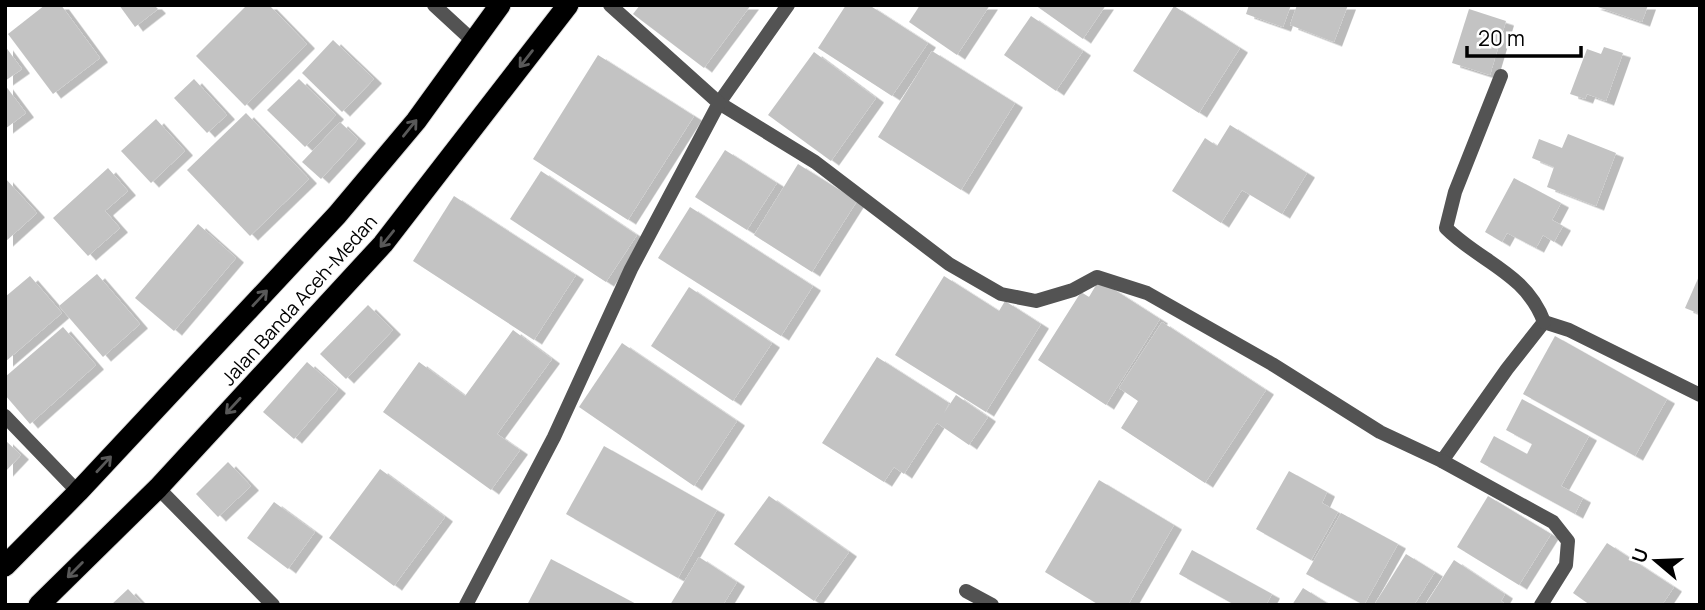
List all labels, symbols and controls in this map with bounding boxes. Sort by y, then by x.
scale bar [1467,14,1581,58]
text: 20 m [1478,24,1525,52]
one-way arrow [519,49,534,68]
one-way arrow [402,119,418,137]
street label: Jalan Banda Aceh-Medan [215,209,383,391]
one-way arrow [379,229,394,247]
one-way arrow [251,290,268,307]
one-way arrow [225,397,241,415]
one-way arrow [96,455,112,473]
north arrow [1621,526,1691,596]
text: U [1625,545,1654,566]
one-way arrow [66,561,83,578]

